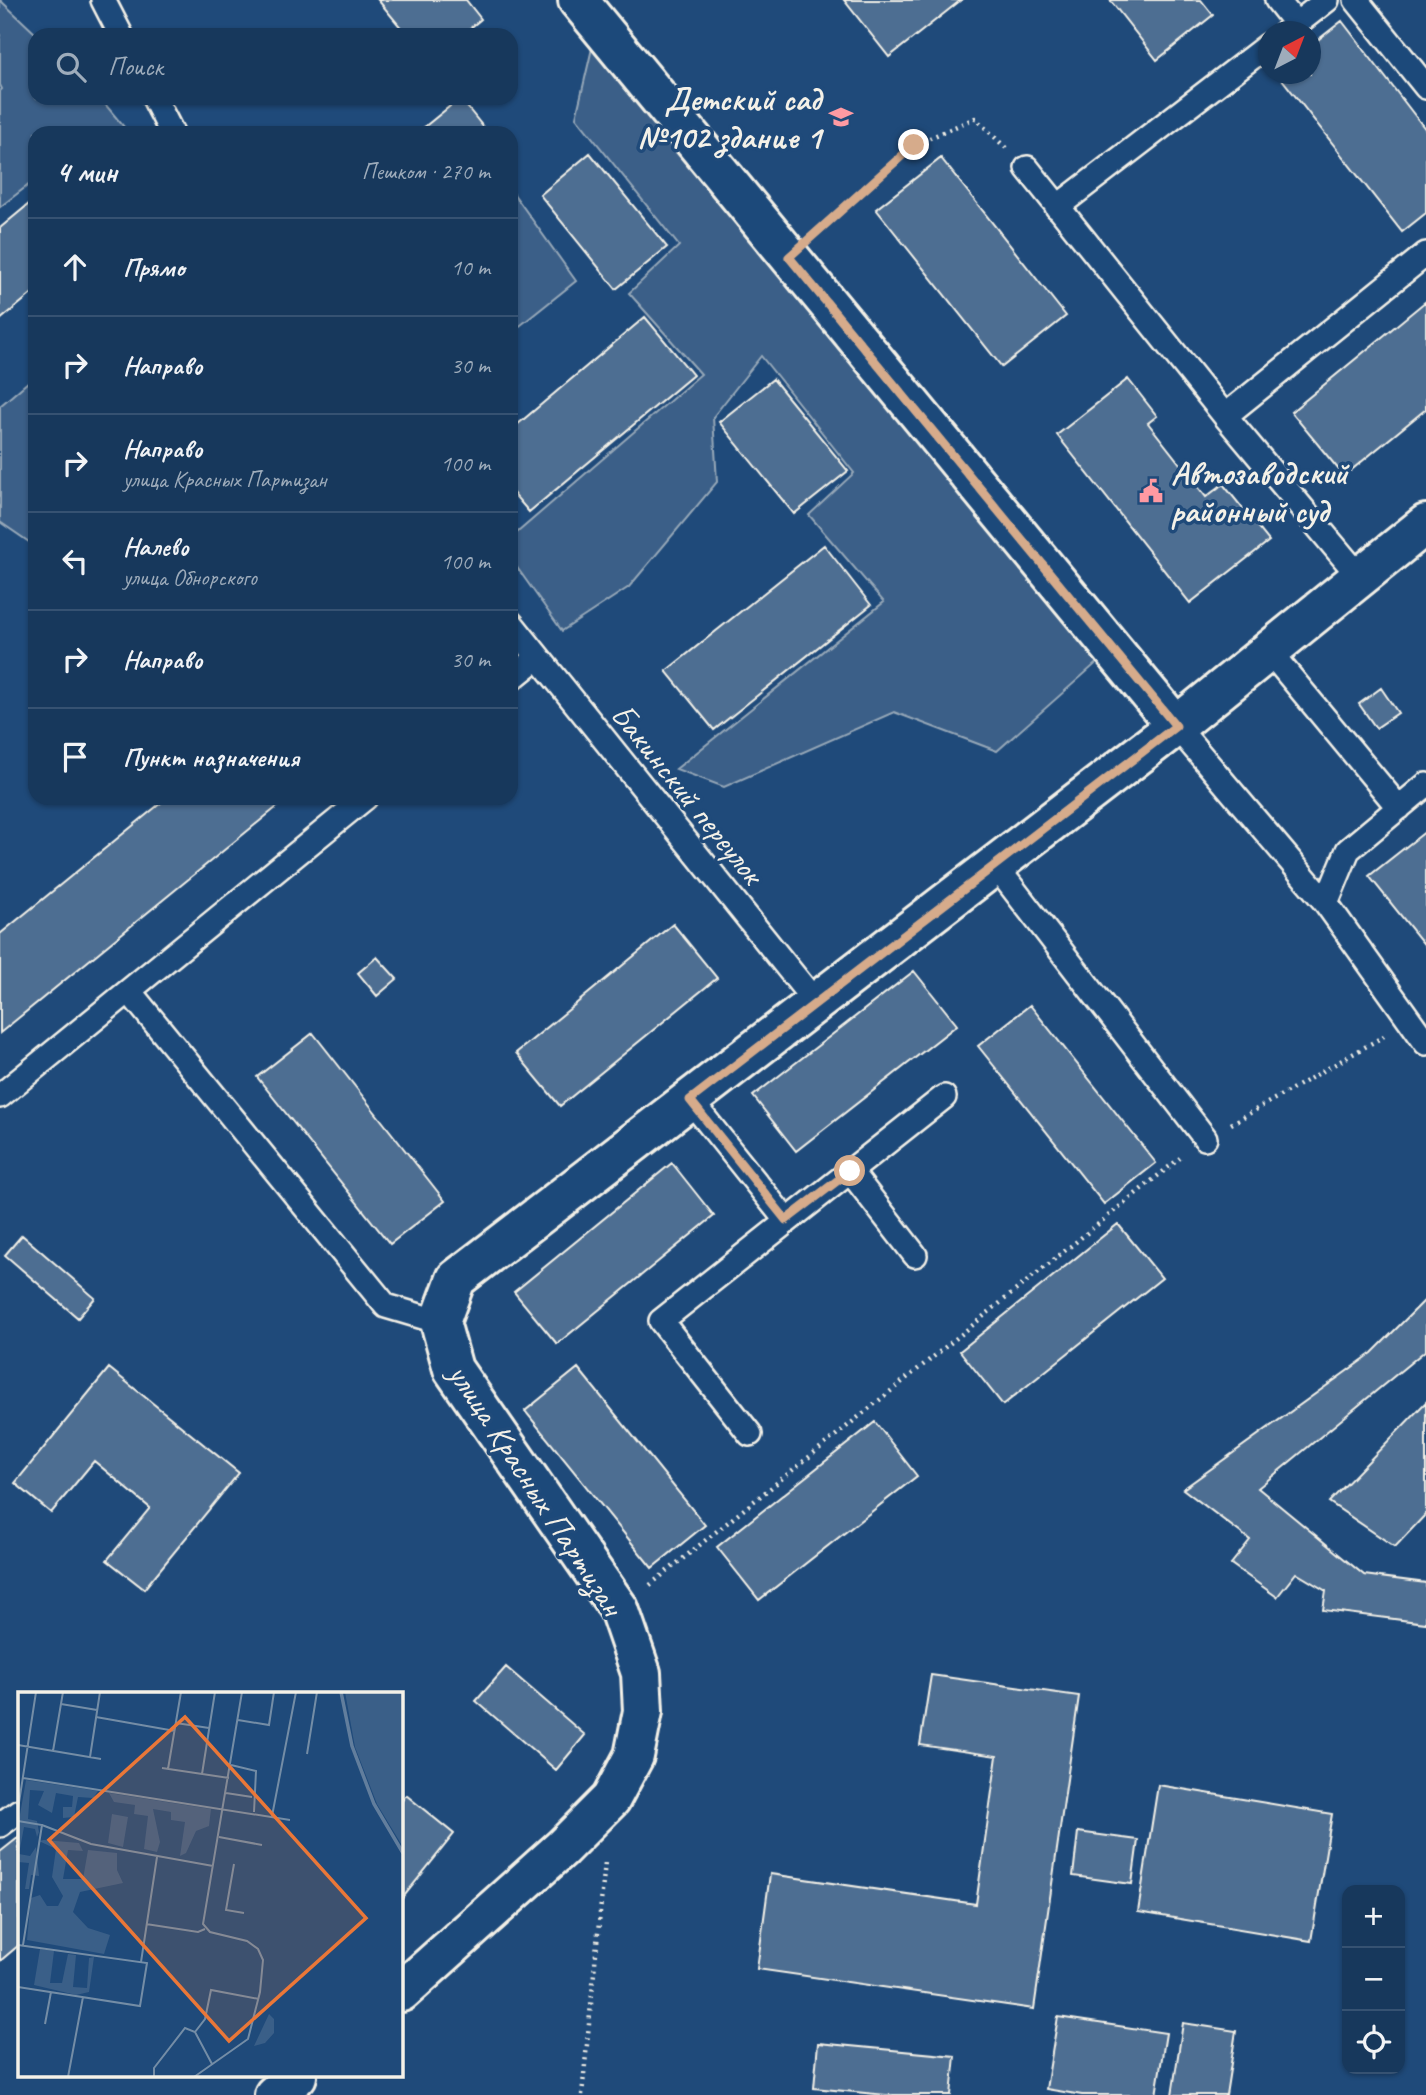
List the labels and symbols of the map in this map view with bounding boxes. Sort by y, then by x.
north arrow [1258,21,1321,84]
place label: Детский сад №102 здание 1 [637,78,824,159]
school or university icon: Детский сад №102 здание 1 [827,103,855,131]
route end [898,129,929,160]
place label: Автозаводский районный суд [1171,452,1350,532]
public building icon: Автозаводский районный суд [1137,477,1165,505]
street label: Бакинский переулок [601,695,775,895]
route start [834,1155,865,1186]
street label: улица Красных Партизан [438,1354,635,1626]
inset map [18,1692,402,2078]

